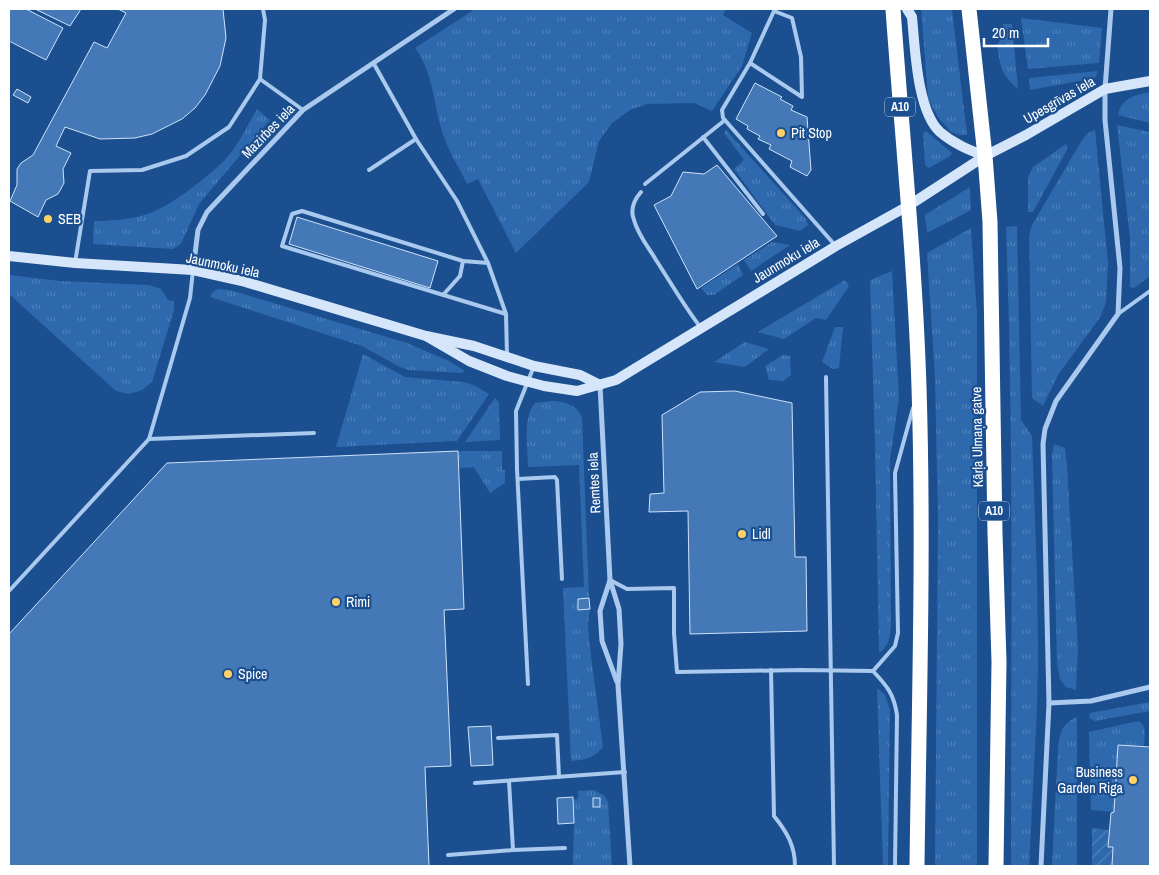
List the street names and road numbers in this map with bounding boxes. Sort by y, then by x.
street label: Upesgrīvas iela [1020,72,1099,128]
road number: A10 [885,98,915,116]
street label: Mazirbes iela [238,100,299,162]
street label: Jaunmoku iela [749,233,823,287]
street label: Jaunmoku iela [185,248,262,282]
street label: Kārļa Ulmaņa gatve [967,386,987,488]
street label: Remtes iela [583,451,605,514]
road number: A10 [979,502,1009,520]

